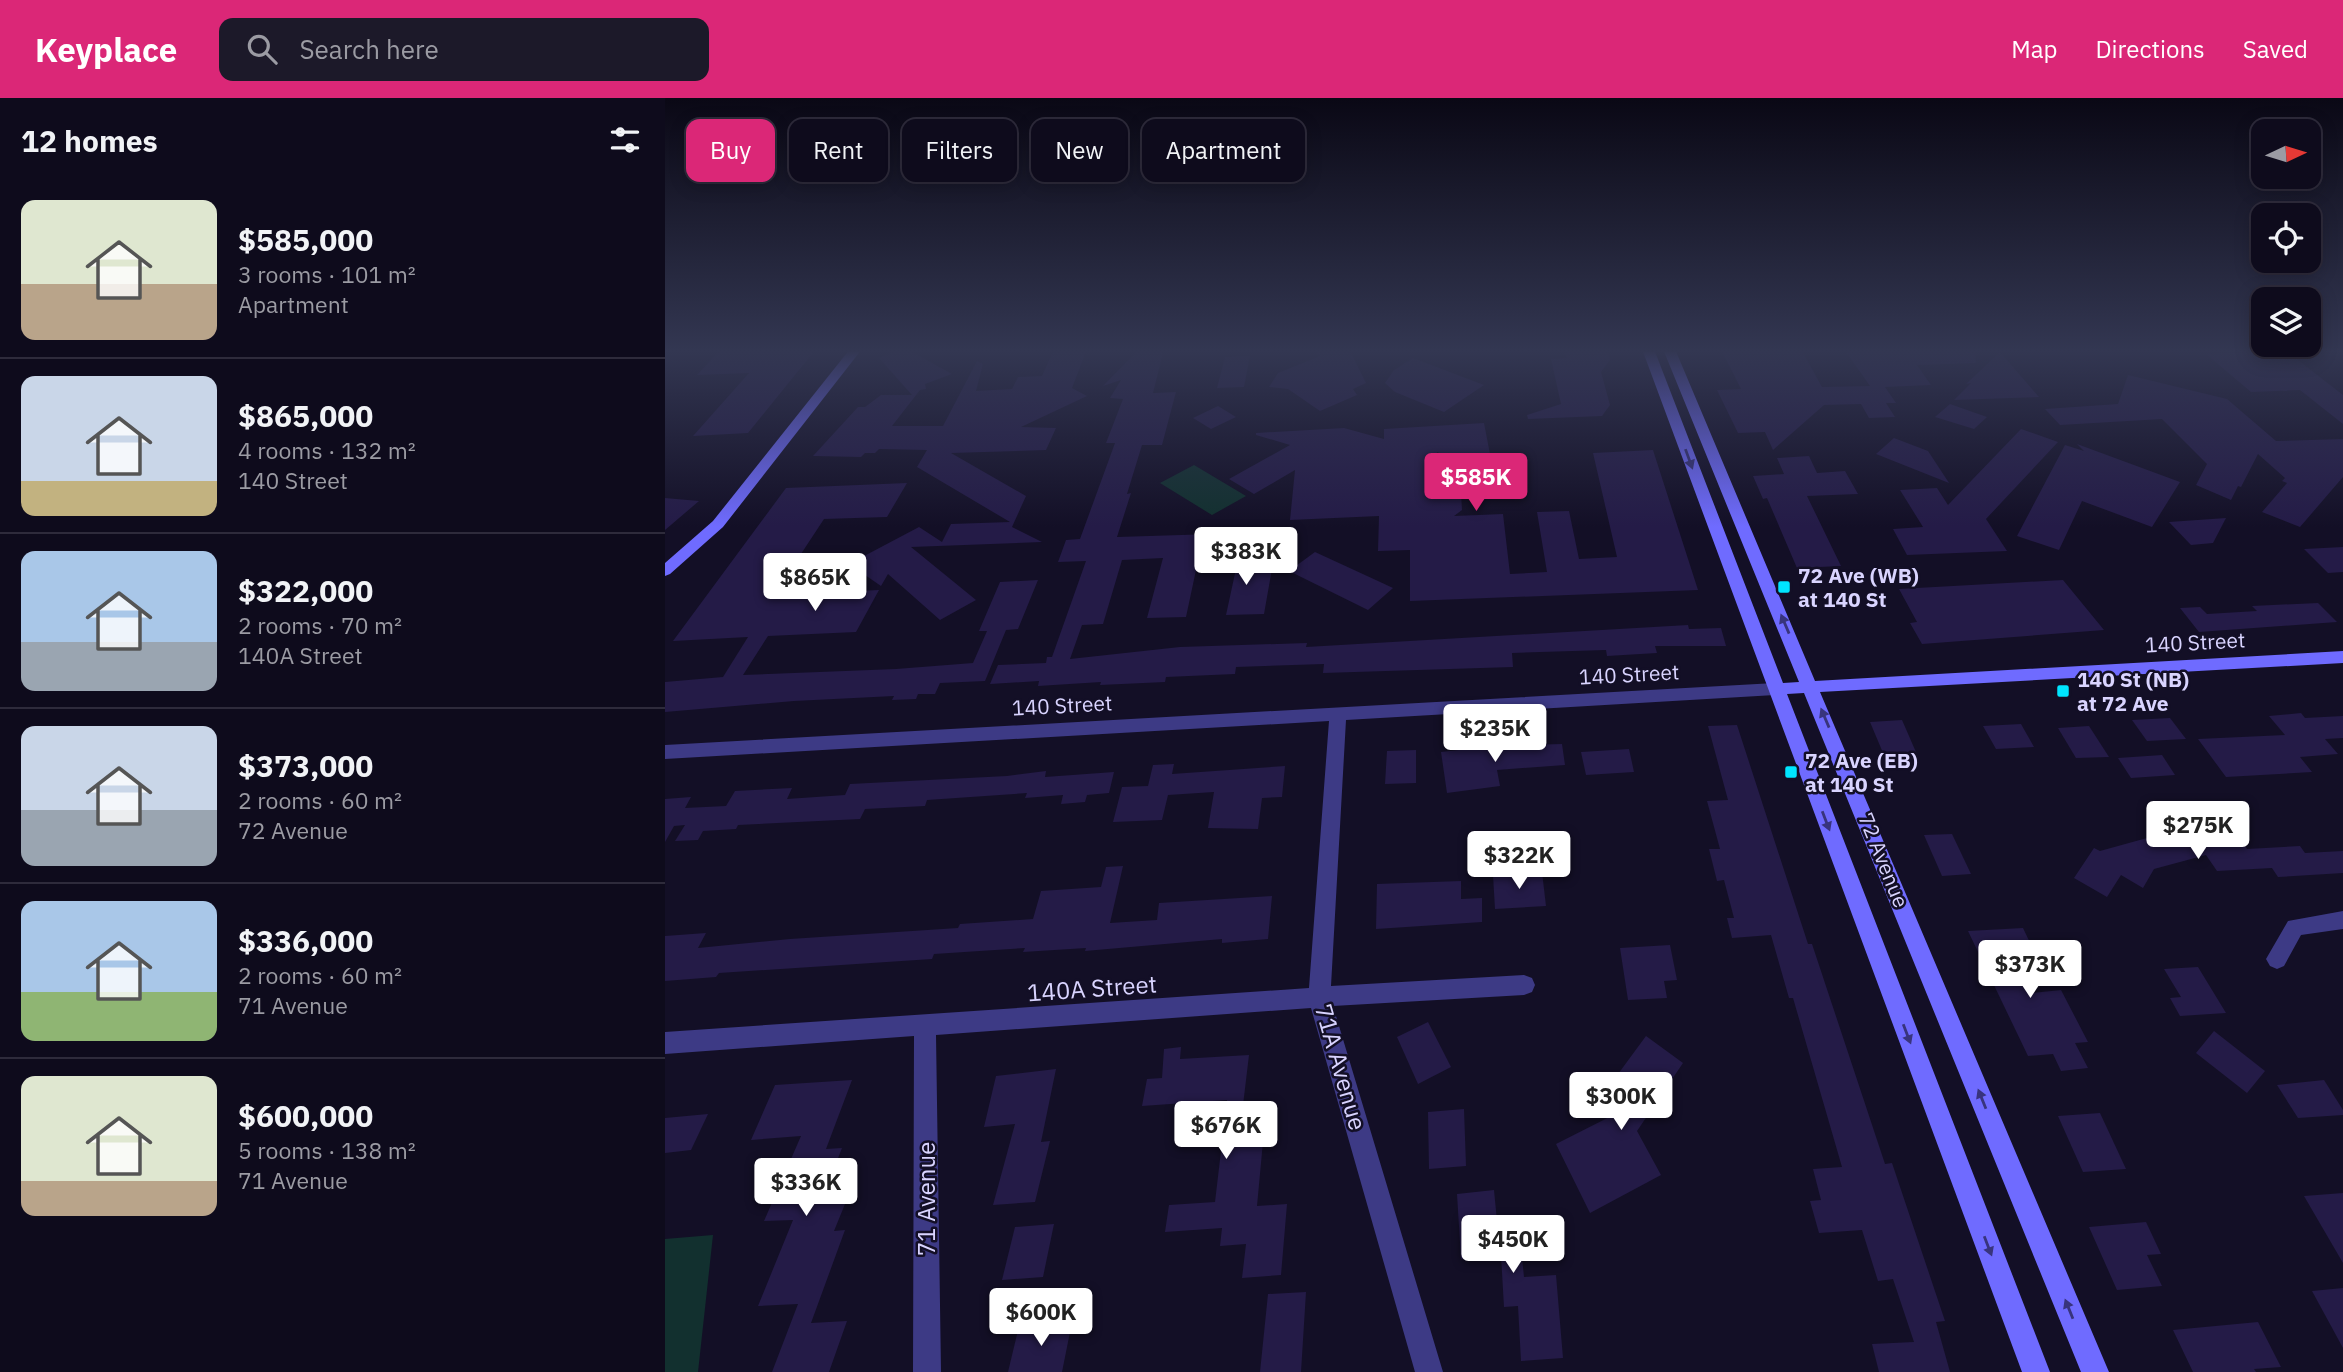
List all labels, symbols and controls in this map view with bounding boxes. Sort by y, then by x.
search box [219,18,709,81]
text: Keyplace [35,28,177,71]
icon: search [243,30,281,68]
text: Search here [299,32,439,66]
text: Map [2011,33,2057,65]
text: Directions [2095,33,2205,65]
text: Saved [2243,33,2308,65]
chip: Buy [686,119,775,182]
chip: Rent [789,119,888,182]
chip: Filters [902,119,1017,182]
chip: New [1031,119,1128,182]
chip: Apartment [1142,119,1305,182]
north arrow [2251,119,2321,189]
map controls [2251,119,2321,357]
text: 12 homes [21,121,158,160]
icon: filters [606,121,644,159]
button: locate [2251,203,2321,273]
text: $585,000 [238,220,373,259]
icon: home [77,228,161,312]
text: 3 rooms · 101 m² [238,259,416,289]
button: layers [2251,287,2321,357]
text: Apartment [238,289,349,319]
text: $865,000 [238,396,373,435]
icon: home [77,404,161,488]
text: 4 rooms · 132 m² [238,435,416,465]
one-way arrow [1684,448,1695,469]
pin: $585K [1427,454,1525,513]
text: $585K [1440,461,1512,491]
text: 140 Street [238,465,348,495]
pin: $383K [1197,528,1295,587]
text: $383K [1210,535,1282,565]
pin: $865K [766,554,864,613]
text: $865K [779,561,851,591]
place label: 72 Ave (WB) at 140 St [1798,561,1919,613]
text: $322,000 [238,571,373,610]
icon: home [77,579,161,663]
marker: 72 Ave (WB) at 140 St [1776,579,1792,595]
text: 2 rooms · 70 m² [238,610,402,640]
one-way arrow [1780,614,1791,635]
street label: 140 Street [2144,625,2246,659]
text: 140A Street [238,640,363,670]
street label: 140 Street [1578,657,1680,691]
place label: 140 St (NB) at 72 Ave [2077,665,2189,717]
marker: 140 St (NB) at 72 Ave [2055,683,2071,699]
street label: 140 Street [1011,688,1113,722]
pin: $235K [1446,704,1544,764]
one-way arrow [1819,708,1830,729]
text: $235K [1459,712,1531,742]
text: $373,000 [238,746,373,785]
place label: 72 Ave (EB) at 140 St [1805,746,1918,798]
icon: home [77,754,161,838]
marker: 72 Ave (EB) at 140 St [1783,764,1799,780]
text: 2 rooms · 60 m² [238,785,402,815]
pin: $275K [2149,802,2247,861]
street label: 72 Avenue [1852,808,1916,912]
text: $275K [2162,809,2234,839]
one-way arrow [1821,811,1832,832]
text: 72 Avenue [238,815,348,845]
pin: $322K [1470,832,1568,891]
text: $322K [1483,839,1555,869]
text: $336,000 [238,921,373,960]
icon: home [77,929,161,1013]
pin: $373K [1981,940,2079,1000]
text: $373K [1994,948,2066,978]
text: 2 rooms · 60 m² [238,960,402,990]
street label: 140A Street [1026,968,1158,1008]
text: 71 Avenue [238,990,348,1020]
street label: 71A Avenue [1308,1000,1374,1134]
one-way arrow [1902,1023,1913,1044]
pin: $300K [1572,1072,1670,1132]
text: $300K [1585,1080,1657,1110]
one-way arrow [1976,1088,1987,1109]
text: $600,000 [238,1096,373,1135]
pin: $676K [1177,1102,1275,1161]
icon: home [77,1104,161,1188]
text: $676K [1190,1109,1262,1139]
text: 5 rooms · 138 m² [238,1135,416,1165]
street label: 71 Avenue [910,1142,942,1256]
pin: $336K [757,1158,855,1218]
text: 71 Avenue [238,1165,348,1195]
text: $336K [770,1166,842,1196]
pin: $450K [1464,1216,1562,1275]
text: $450K [1477,1223,1549,1253]
one-way arrow [1983,1236,1994,1257]
pin: $600K [992,1288,1090,1348]
text: $600K [1005,1296,1077,1326]
one-way arrow [2063,1298,2074,1319]

